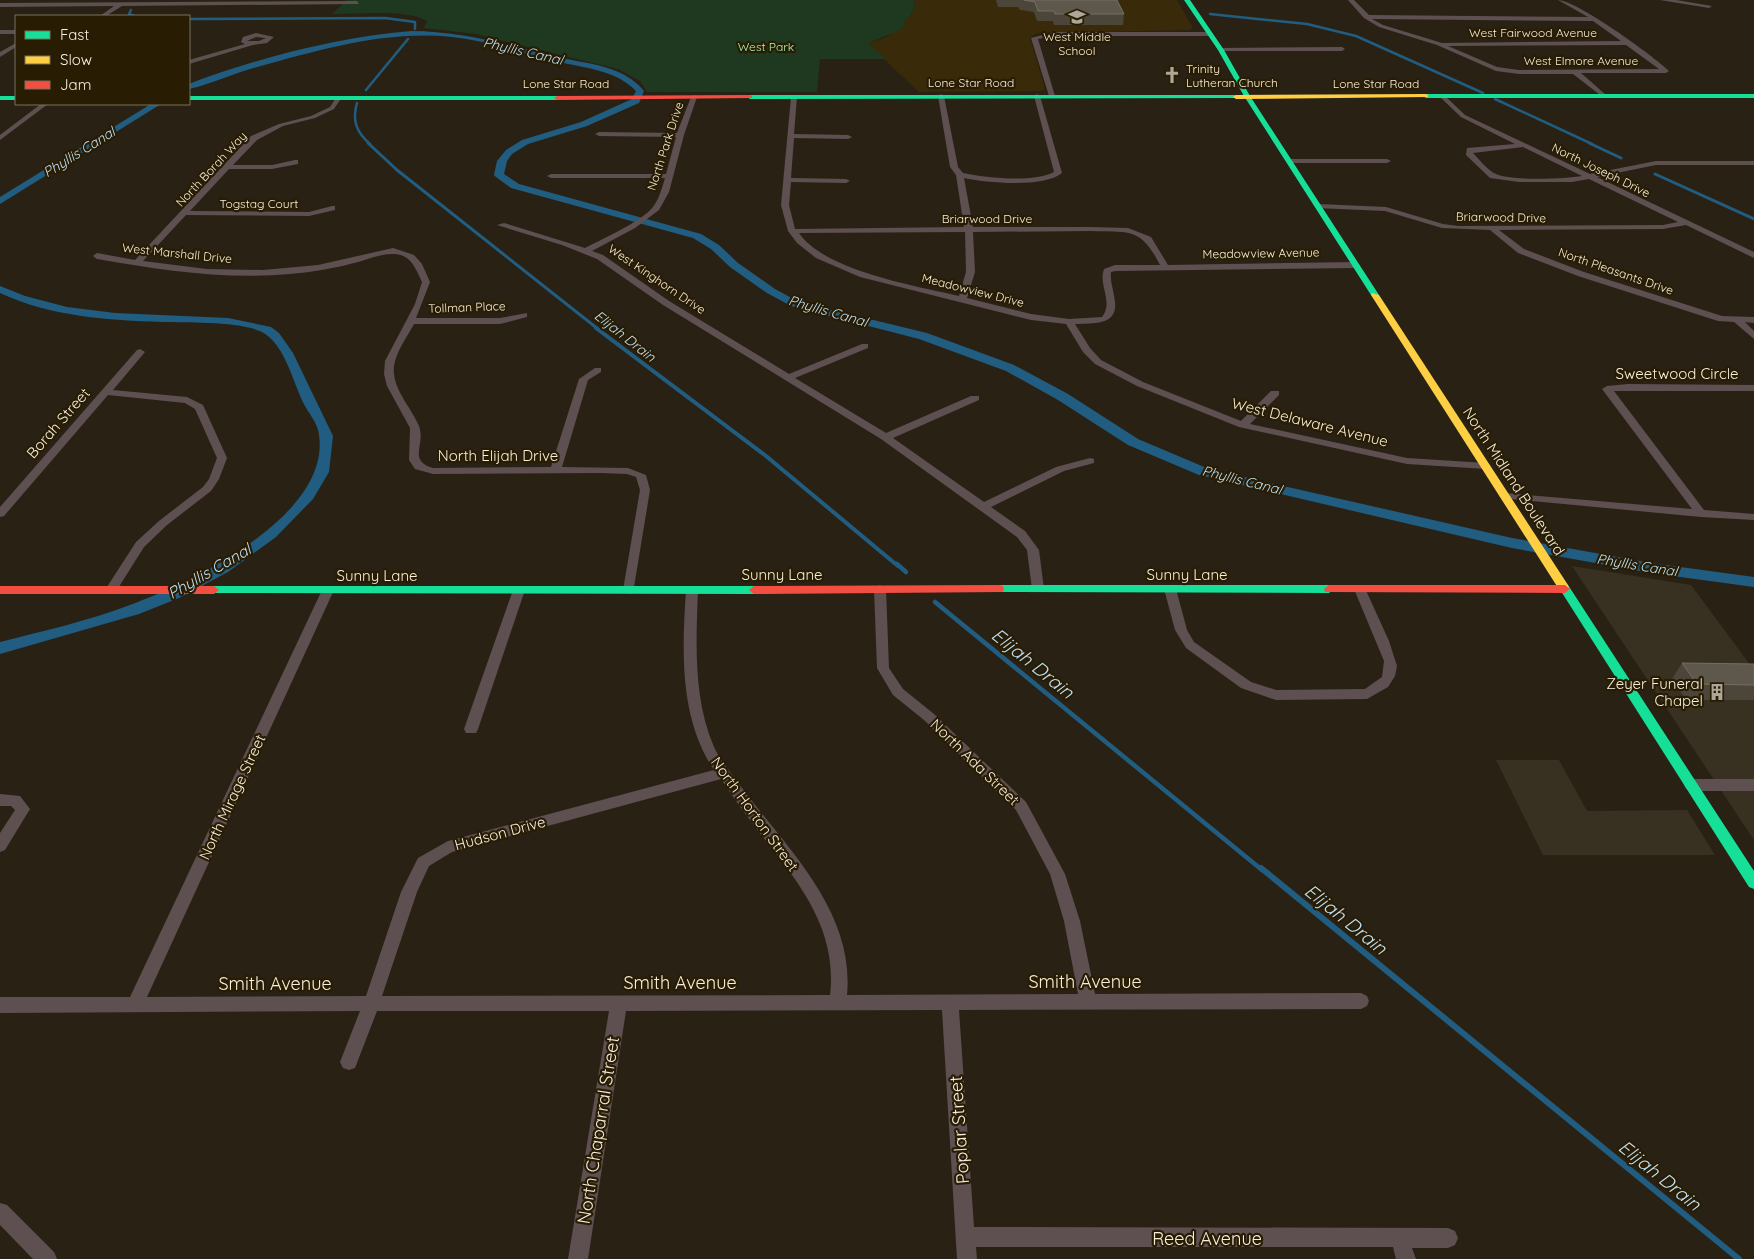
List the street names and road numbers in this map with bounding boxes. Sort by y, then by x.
street label: West Fairwood Avenue [1469,25,1597,40]
street label: West Elmore Avenue [1524,53,1638,68]
street label: Lone Star Road [928,75,1014,90]
street label: Lone Star Road [523,76,609,91]
street label: Lone Star Road [1333,76,1419,91]
street label: North Park Drive [644,100,686,192]
street label: North Borah Way [172,128,250,210]
street label: North Joseph Drive [1549,140,1653,200]
street label: Togstag Court [220,196,298,211]
street label: Briarwood Drive [1456,209,1547,225]
street label: Briarwood Drive [942,211,1032,226]
street label: West Marshall Drive [121,240,233,266]
street label: West Kinghorn Drive [606,241,709,317]
street label: Meadowview Avenue [1202,244,1320,262]
street label: North Pleasants Drive [1557,244,1676,298]
street label: Meadowview Drive [920,270,1026,310]
street label: Tollman Place [428,298,506,316]
street label: Sweetwood Circle [1616,364,1738,383]
street label: Borah Street [22,384,94,462]
street label: West Delaware Avenue [1230,393,1390,451]
street label: North Midland Boulevard [1459,403,1569,559]
street label: North Elijah Drive [438,446,558,465]
street label: Sunny Lane [741,565,823,584]
street label: Sunny Lane [1146,565,1228,584]
street label: Sunny Lane [336,566,418,585]
street label: North Ada Street [927,715,1023,809]
street label: North Mirage Street [195,731,269,863]
street label: North Horton Street [707,753,803,875]
street label: Hudson Drive [452,812,548,854]
street label: Smith Avenue [1028,970,1142,993]
street label: Smith Avenue [623,971,737,994]
street label: Smith Avenue [218,972,332,995]
street label: North Chaparral Street [572,1035,624,1225]
street label: Poplar Street [944,1075,974,1185]
street label: Reed Avenue [1152,1227,1262,1250]

